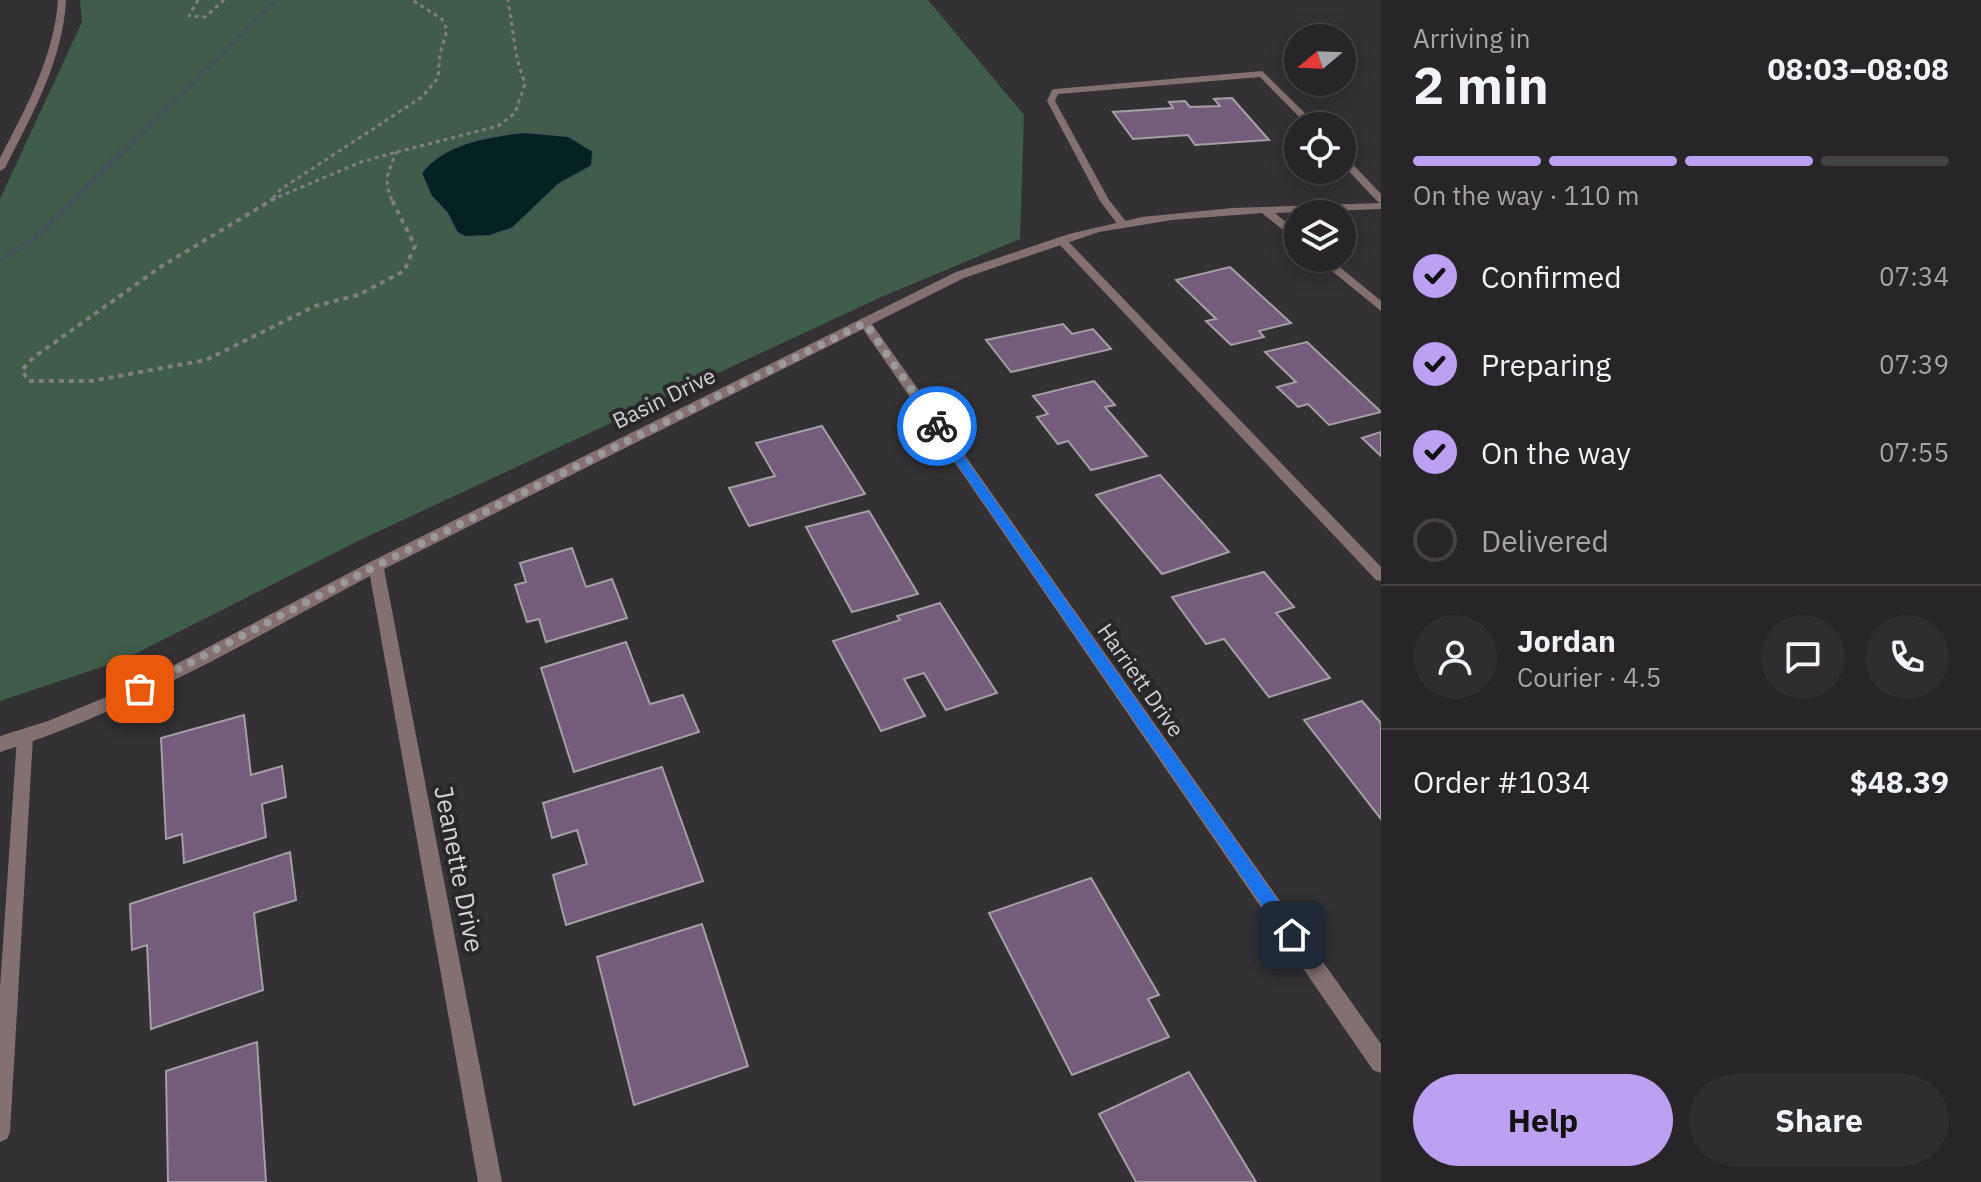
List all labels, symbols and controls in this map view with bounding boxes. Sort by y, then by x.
text: Arriving in [1413,21,1530,55]
north arrow [1284,24,1356,96]
map controls [1284,24,1356,272]
text: 08:03–08:08 [1768,49,1949,88]
text: 2 min [1413,51,1549,118]
button: locate [1284,112,1356,184]
text: On the way · 110 m [1413,178,1639,212]
button: layers [1284,200,1356,272]
icon: check [1413,254,1457,298]
text: Confirmed [1481,257,1622,296]
text: 07:34 [1879,259,1949,293]
icon: check [1413,342,1457,386]
text: Preparing [1481,345,1611,384]
text: 07:39 [1879,347,1949,381]
street label: Basin Drive [607,360,720,435]
courier [897,386,977,466]
icon: bike [915,404,959,448]
icon: check [1413,430,1457,474]
text: On the way [1481,433,1631,472]
text: 07:55 [1879,435,1949,469]
text: Delivered [1481,521,1609,560]
button: person [1413,615,1497,699]
button: chat [1761,615,1845,699]
button: phone [1865,615,1949,699]
street label: Harriett Drive [1092,617,1191,742]
text: Jordan [1517,621,1616,660]
pin [106,655,174,723]
text: Courier · 4.5 [1517,660,1661,694]
icon: bag [118,667,162,711]
text: Order #1034 [1413,762,1590,801]
text: $48.39 [1850,762,1949,801]
street label: Jeanette Drive [427,783,493,955]
pin [1258,901,1326,969]
icon: home [1270,913,1314,957]
button: Help [1413,1074,1673,1166]
button: Share [1689,1074,1949,1166]

